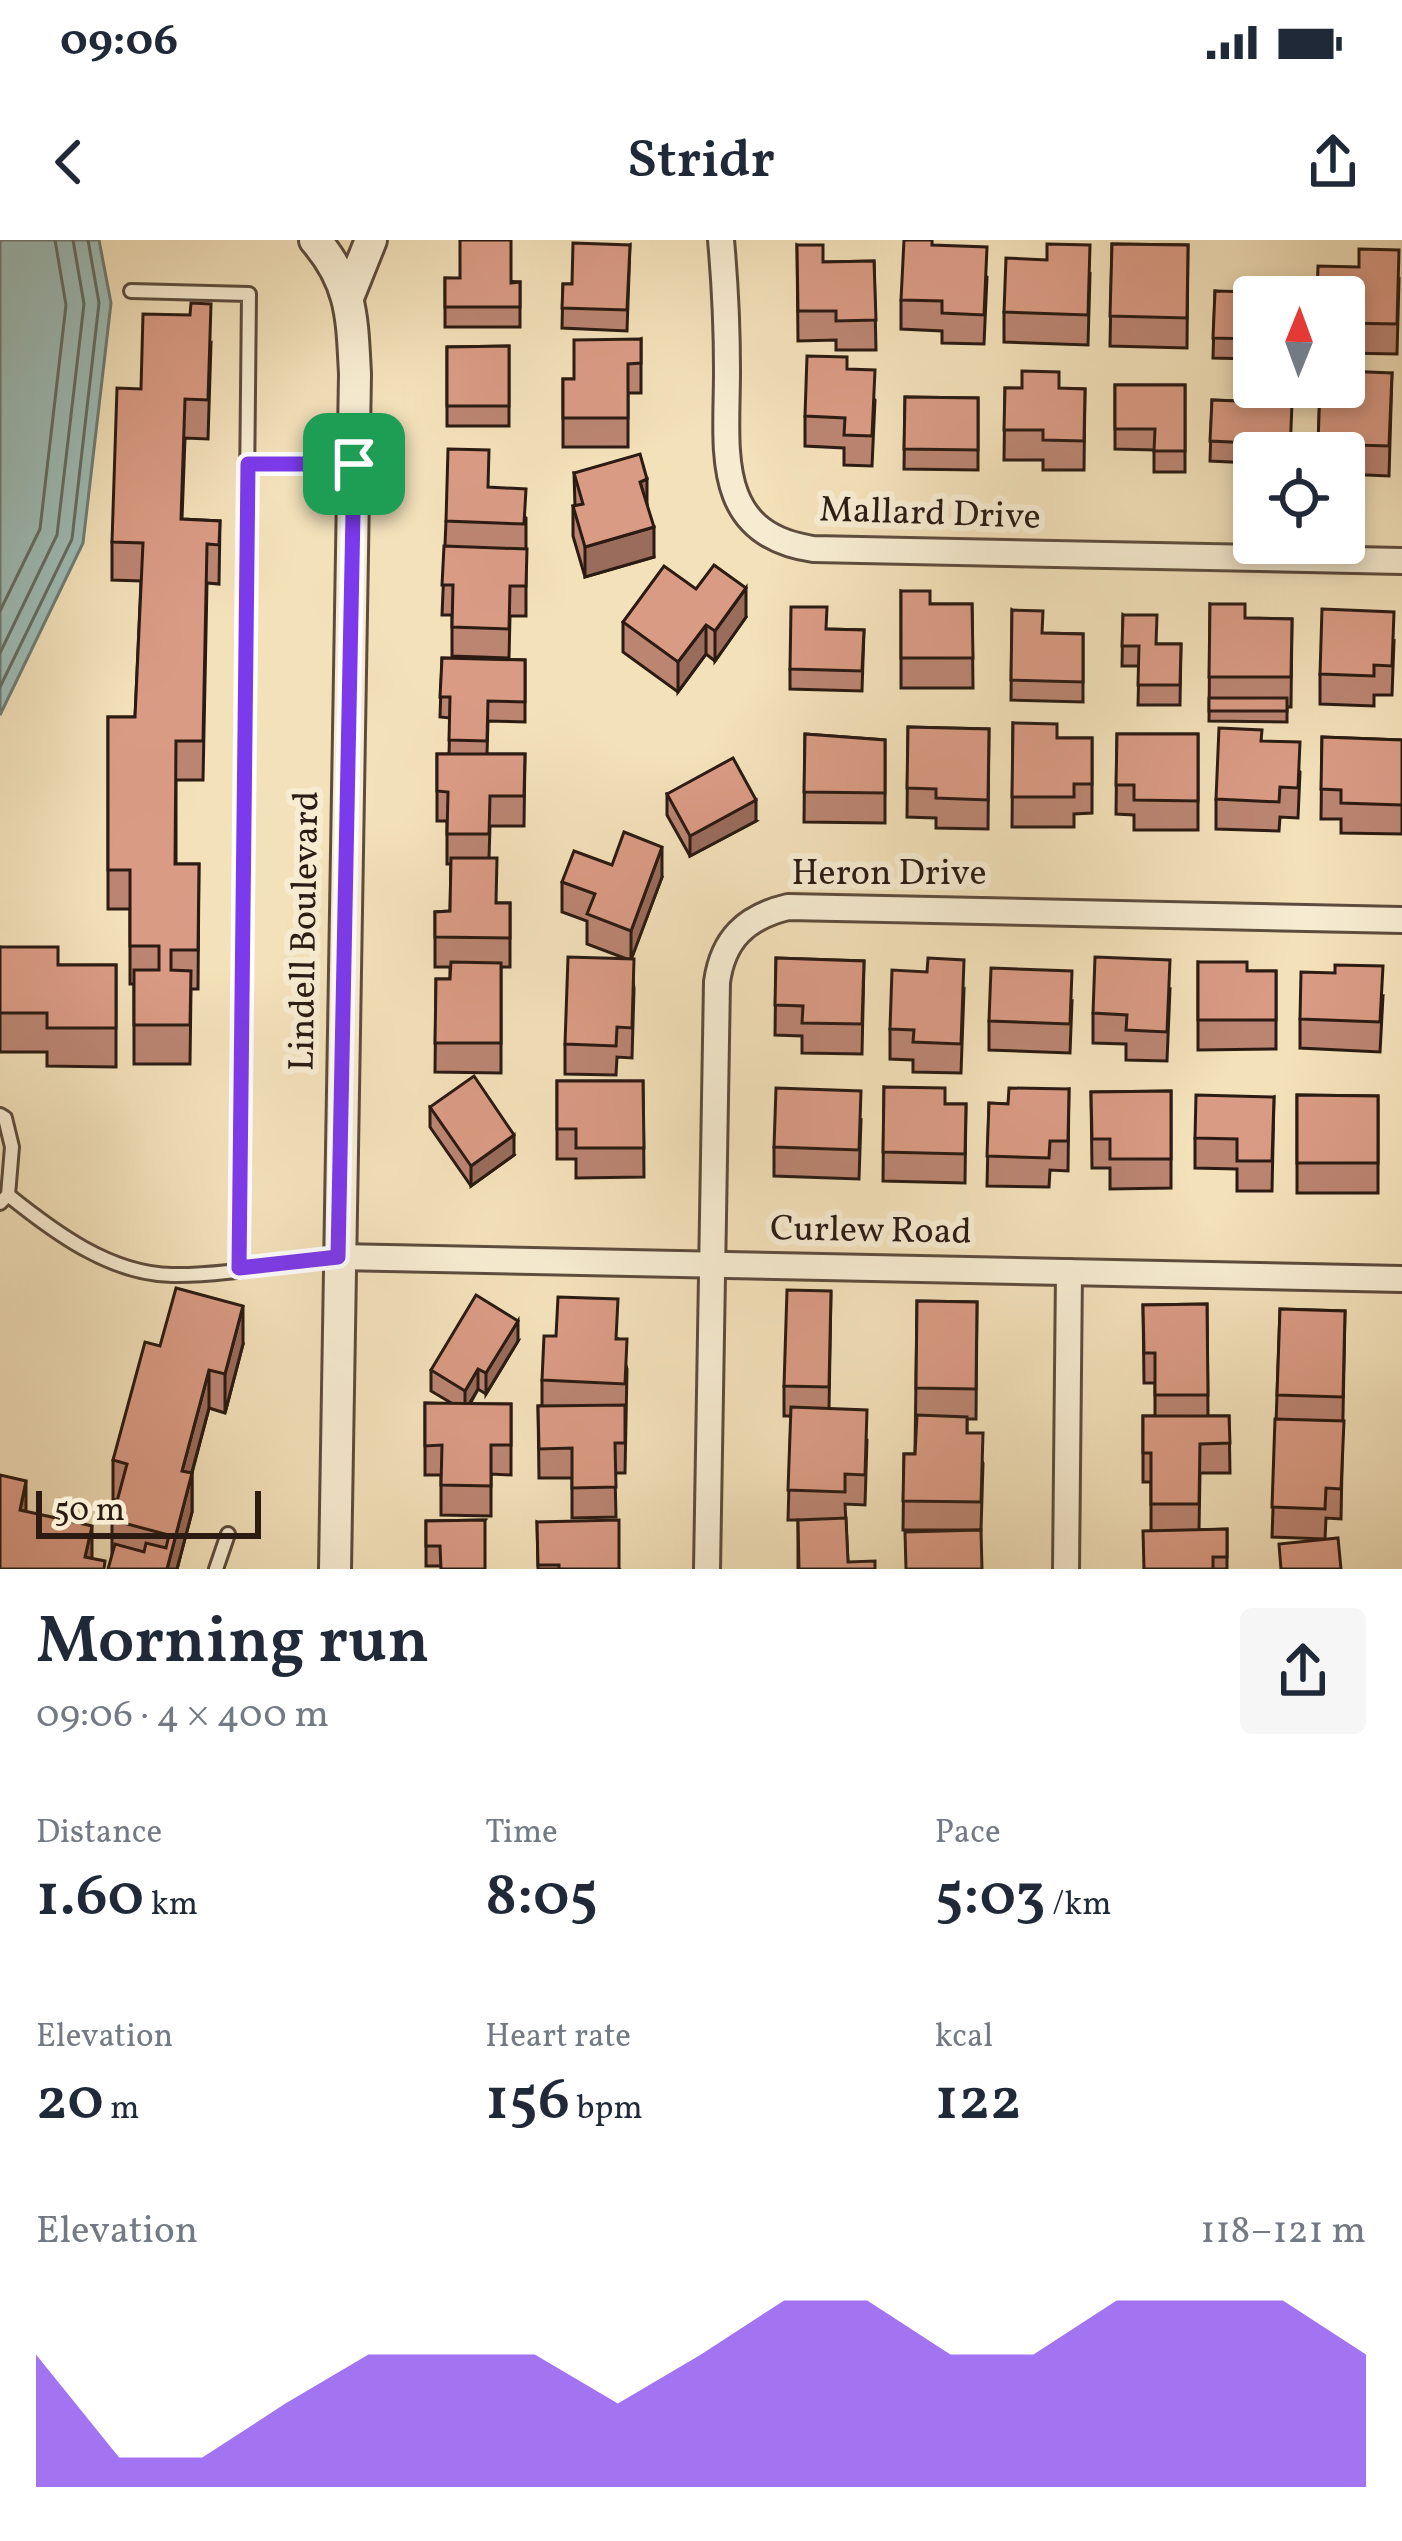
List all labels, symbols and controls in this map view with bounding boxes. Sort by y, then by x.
text: 09:06 [60,11,178,74]
text: Stridr [627,125,775,200]
icon: back [36,129,102,195]
icon: share [1300,129,1366,195]
north arrow [1233,276,1365,408]
map controls [1233,276,1365,564]
pin [303,413,405,515]
icon: arrive [321,431,387,497]
button: locate [1233,432,1365,564]
street label: Mallard Drive [818,486,1042,544]
street label: Lindell Boulevard [279,790,333,1072]
street label: Heron Drive [791,850,987,900]
street label: Curlew Road [770,1205,972,1259]
scale bar [36,1485,261,1538]
text: 50 m [54,1489,125,1535]
text: Morning run [36,1598,429,1690]
button: share [1240,1608,1366,1734]
text: 09:06 · 4 × 400 m [36,1689,329,1743]
text: Distance [36,1811,162,1857]
text: Time [485,1811,558,1857]
text: Pace [935,1811,1001,1857]
text: 1.60 [36,1857,144,1940]
text: 8:05 [485,1857,598,1940]
text: 5:03 [935,1857,1046,1940]
text: km [144,1883,198,1929]
text: /km [1046,1883,1111,1929]
text: Elevation [36,2015,173,2061]
text: Heart rate [485,2015,631,2061]
text: kcal [935,2015,993,2061]
text: 20 [36,2061,104,2144]
text: 156 [485,2061,570,2144]
text: 122 [935,2061,1022,2144]
text: m [104,2087,140,2133]
text: bpm [570,2087,643,2133]
text: Elevation [36,2205,198,2259]
text: 118–121 m [1200,2205,1366,2259]

